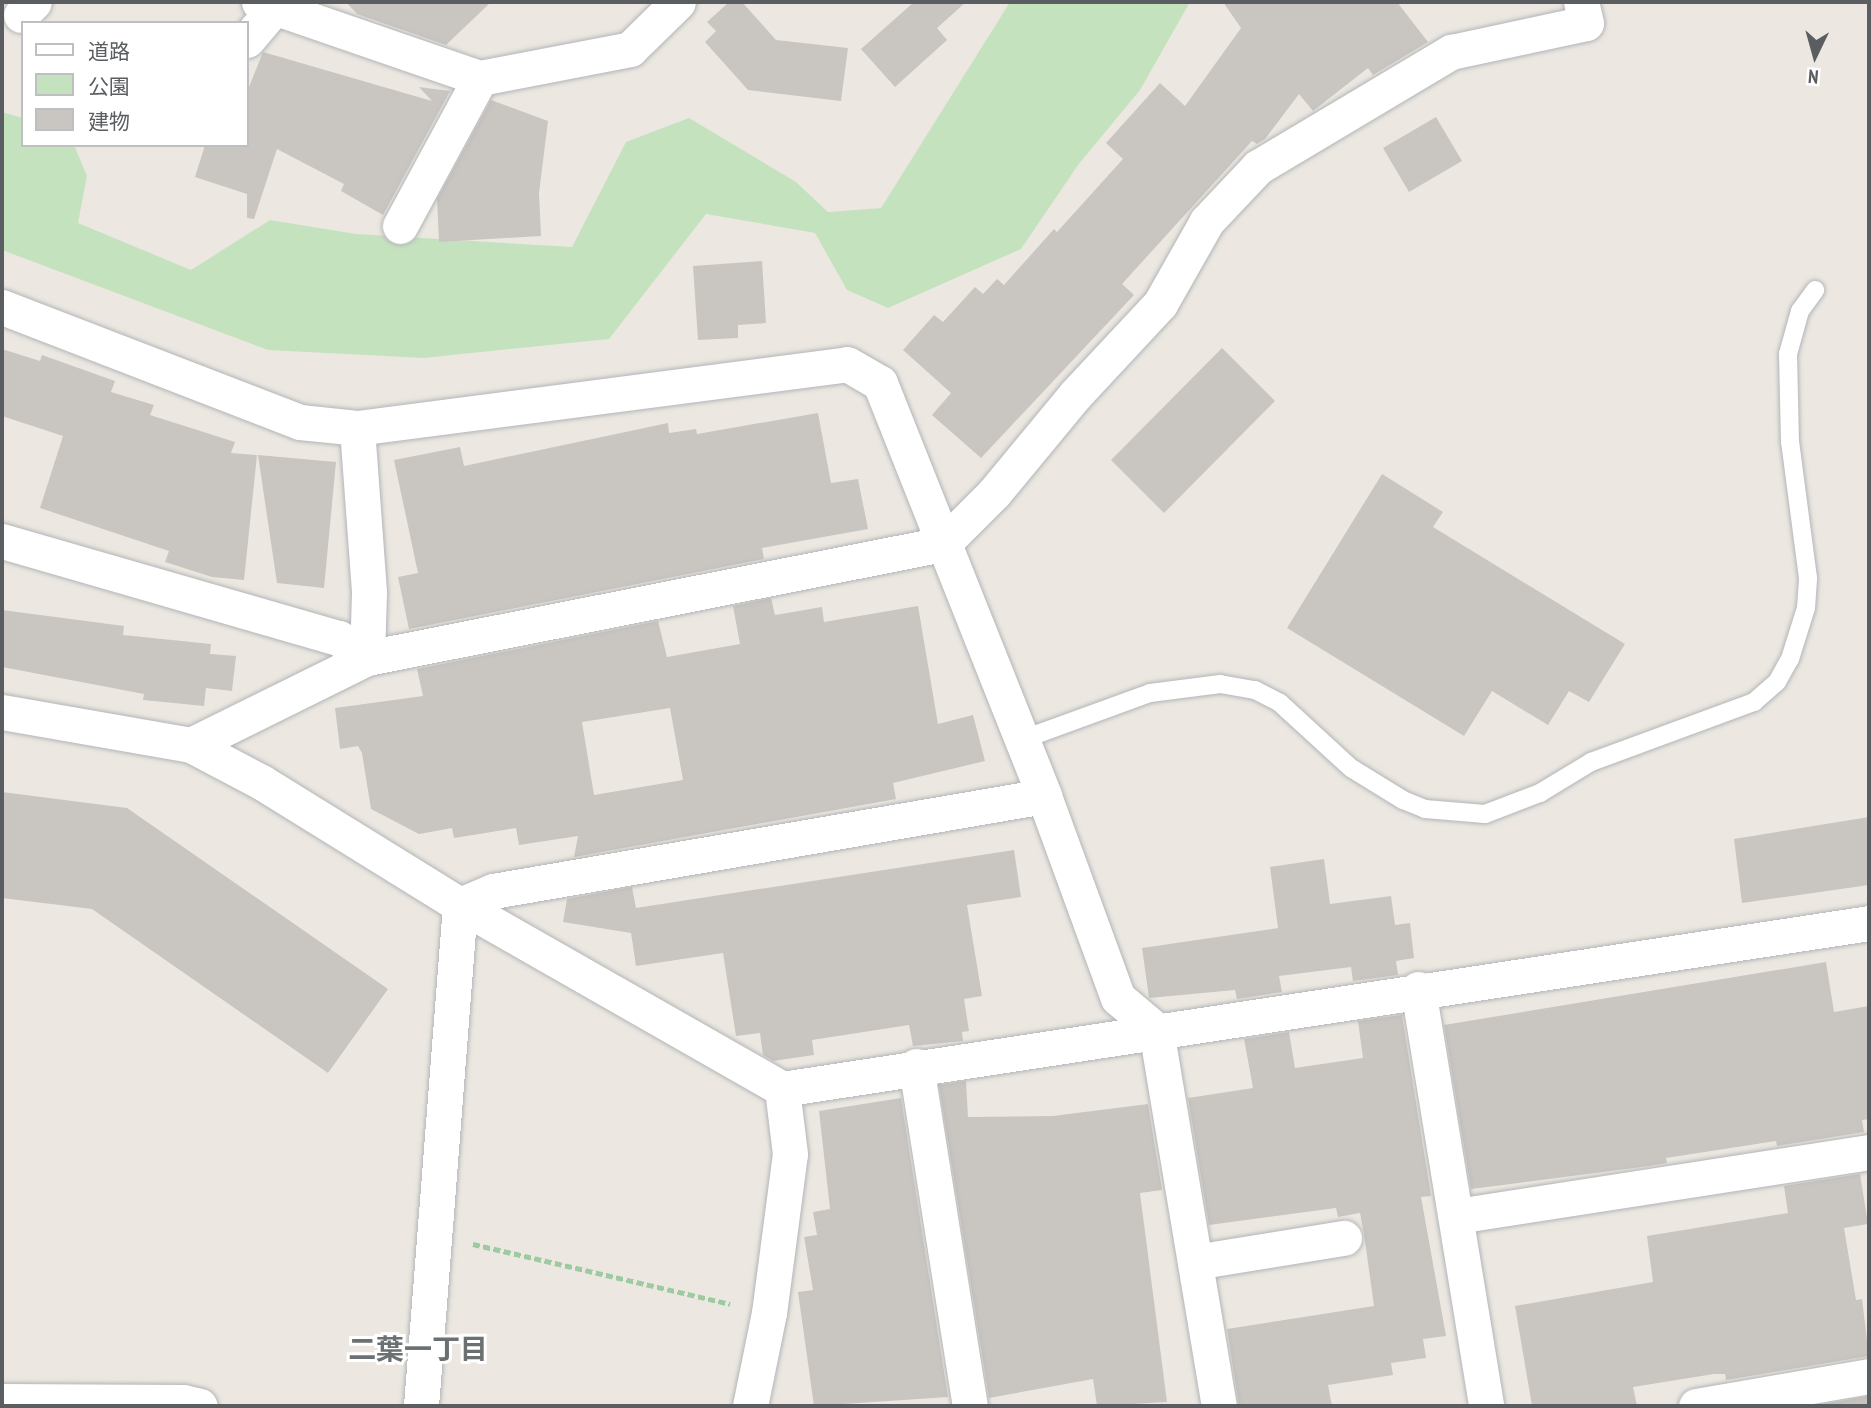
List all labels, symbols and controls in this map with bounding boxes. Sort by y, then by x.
legend [21,21,248,147]
north arrow [1780,21,1850,91]
text: 道路 [88,38,130,65]
text: N [1807,65,1819,89]
text: 公園 [88,73,130,100]
text: 建物 [88,108,130,135]
district label: 二葉一丁目 [348,1332,488,1366]

